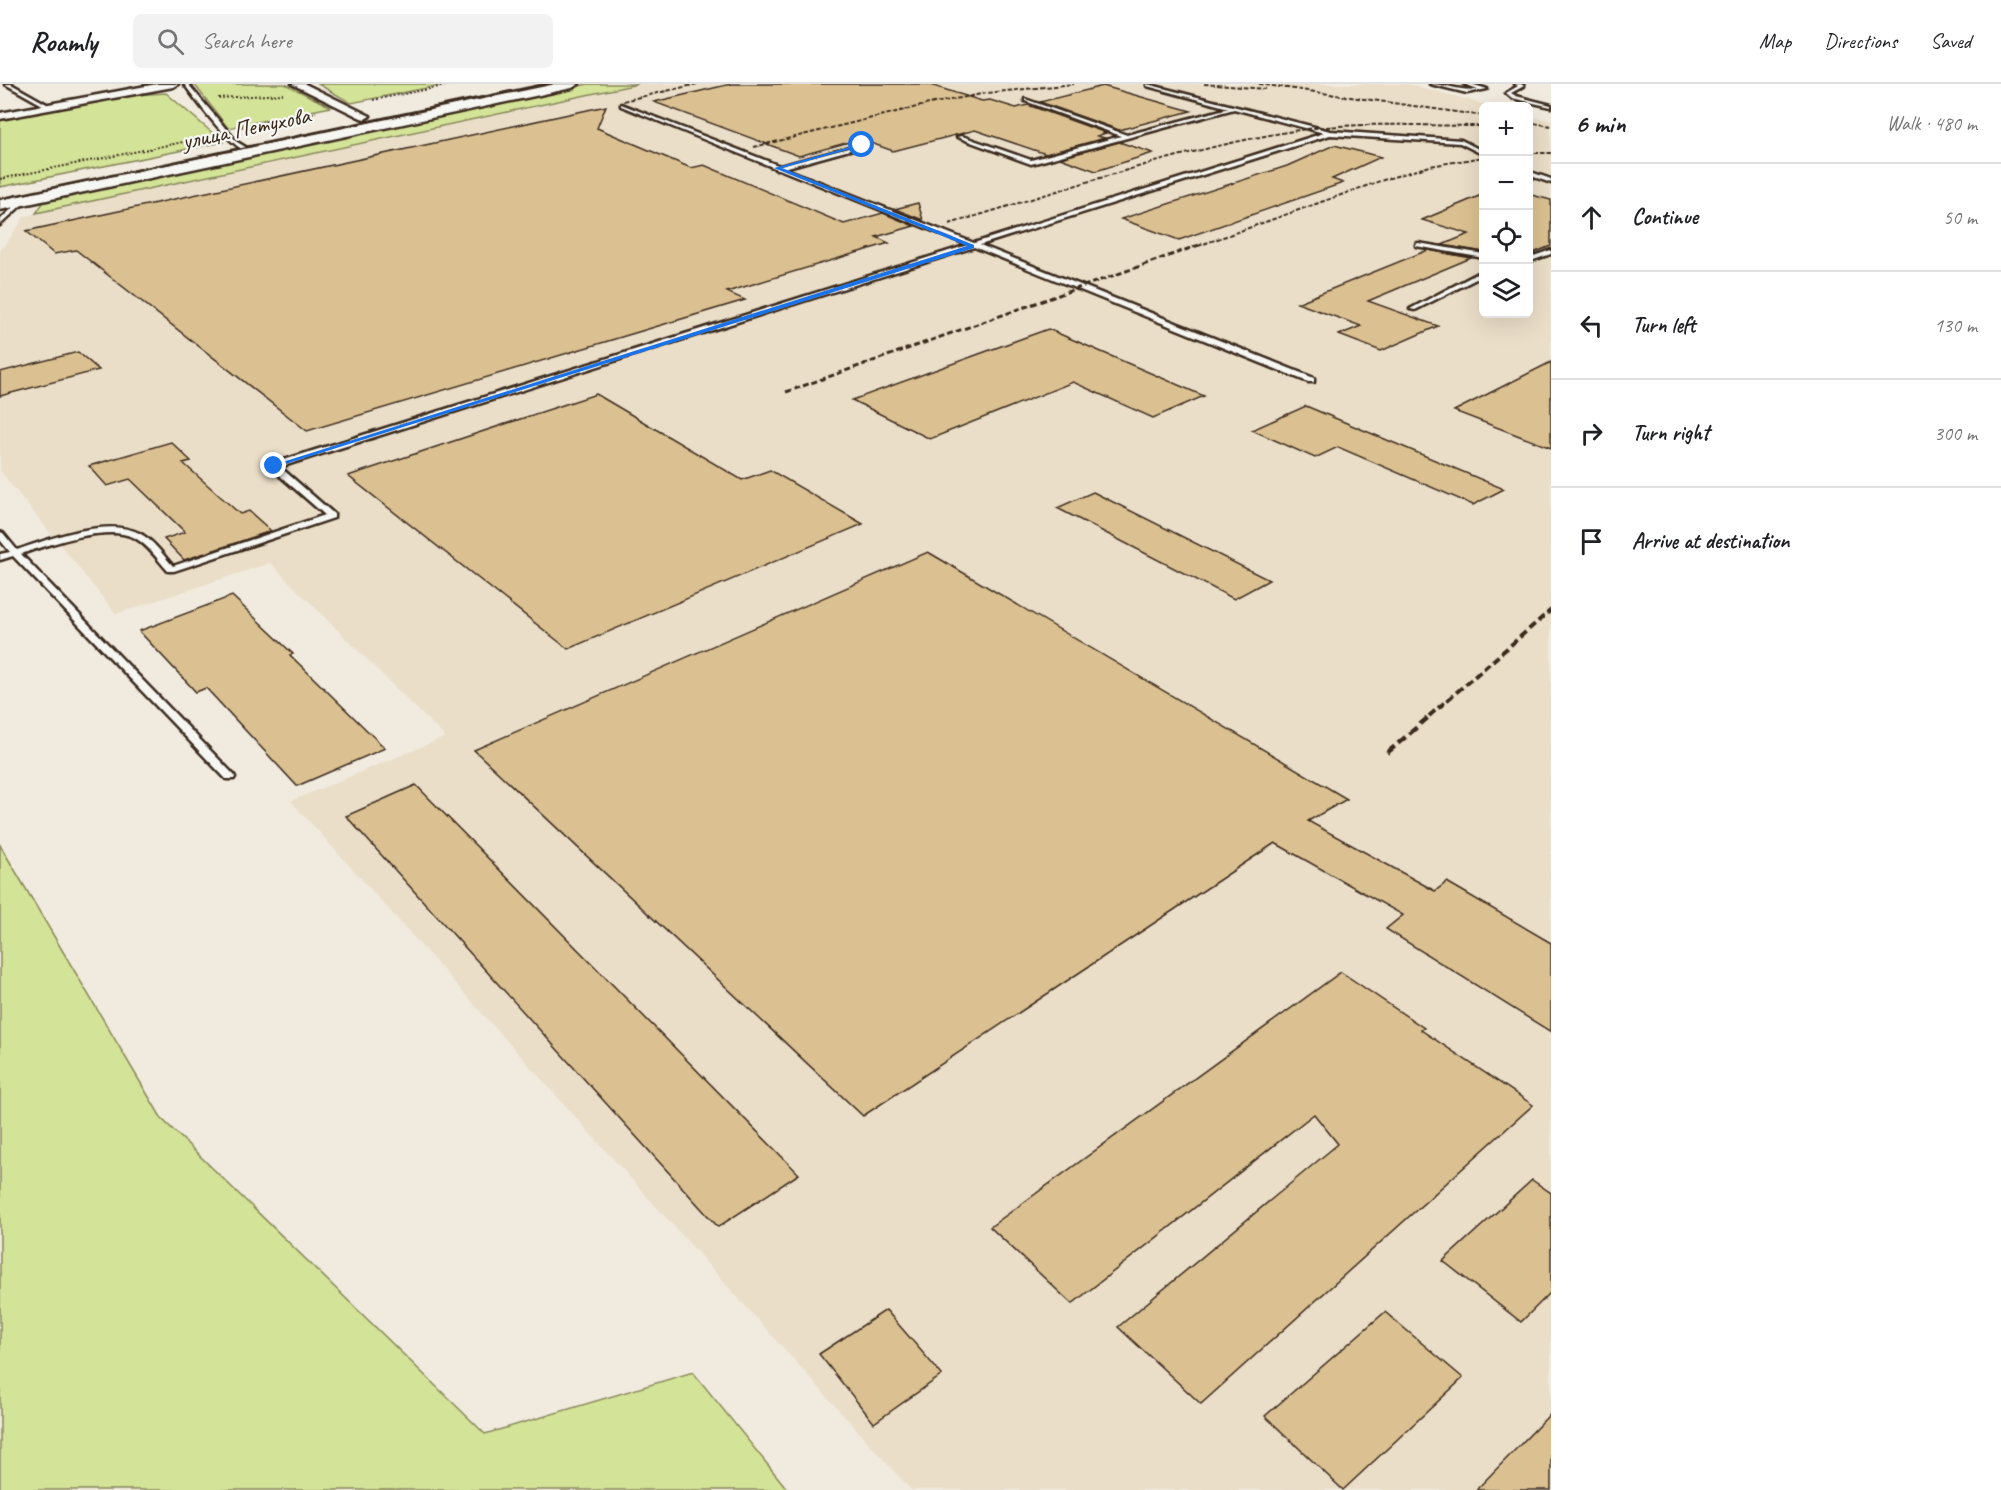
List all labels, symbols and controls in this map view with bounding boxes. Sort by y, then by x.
search box [133,14,553,68]
text: Roamly [30,24,97,59]
icon: search [154,25,187,58]
text: Search here [202,27,292,55]
text: Map [1759,28,1791,54]
text: Directions [1824,28,1897,54]
text: Saved [1930,28,1971,54]
street label: улица Петухова [177,100,314,157]
map controls [1479,102,1533,318]
button: + [1479,102,1533,156]
text: 6 min [1575,107,1625,140]
text: Walk · 480 m [1887,111,1977,136]
route start [848,131,874,157]
button: − [1479,156,1533,210]
icon: ahead [1575,201,1608,234]
text: Continue [1632,203,1698,231]
text: 50 m [1943,205,1977,230]
button: locate [1479,210,1533,264]
button: layers [1479,264,1533,318]
icon: left [1575,309,1608,342]
text: Turn left [1632,311,1696,339]
text: 130 m [1934,313,1977,338]
icon: right [1575,417,1608,450]
text: Turn right [1632,419,1709,447]
text: 300 m [1934,421,1977,446]
route end [260,452,286,478]
icon: arrive [1575,525,1608,558]
text: Arrive at destination [1632,527,1789,555]

